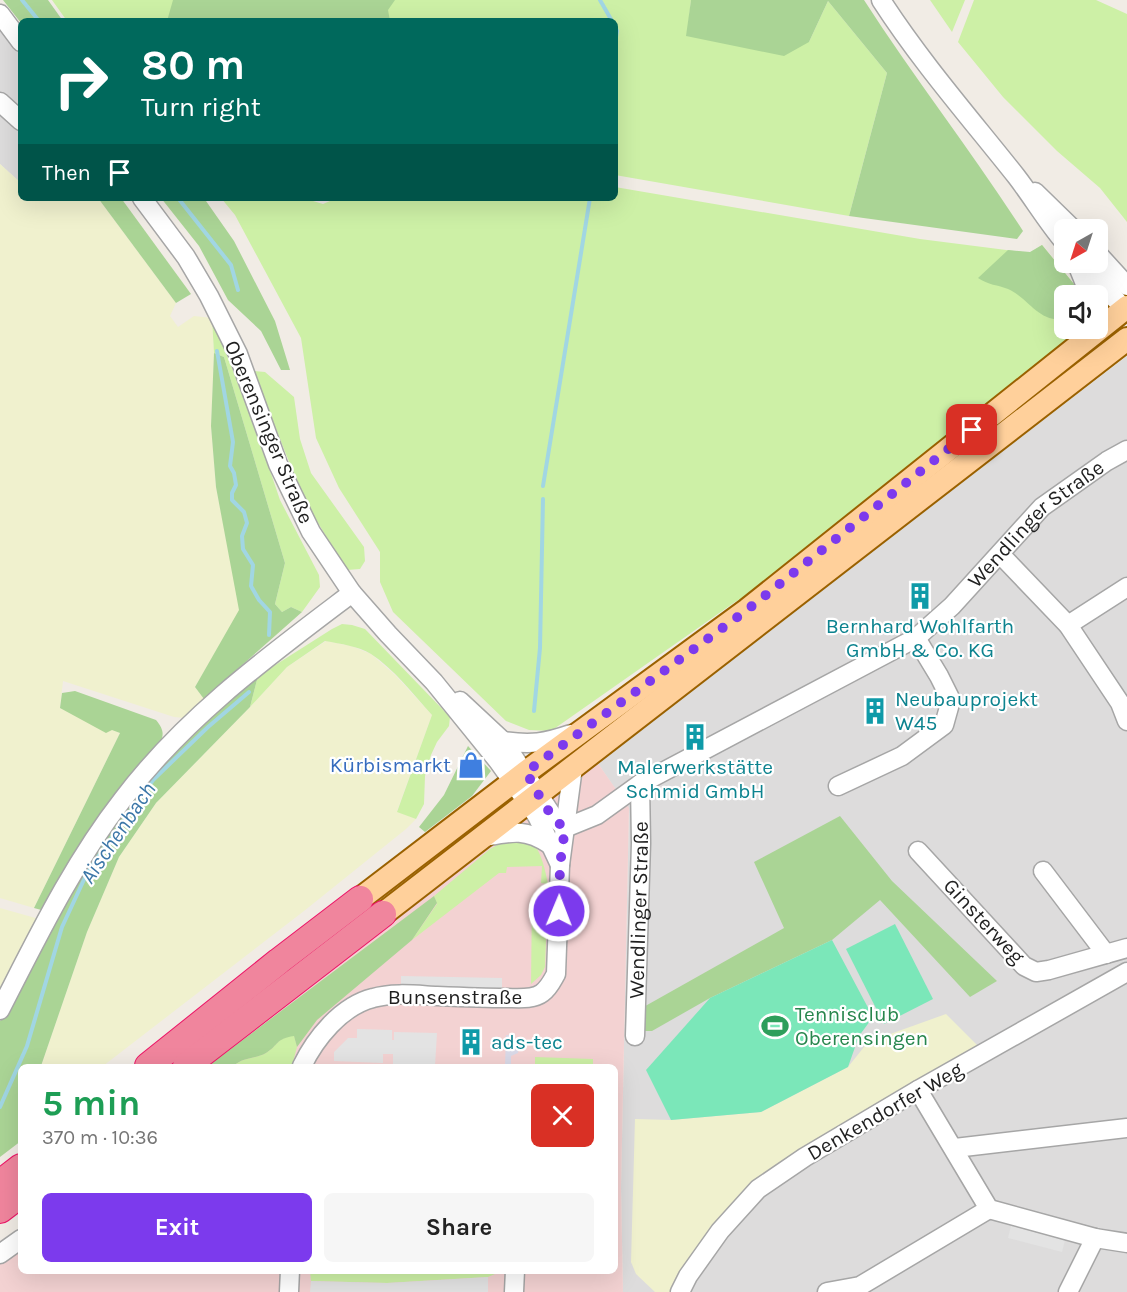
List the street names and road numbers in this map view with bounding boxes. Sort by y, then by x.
street label: Oberensinger Straße [220,337,318,527]
street label: Wendlinger Straße [963,455,1109,592]
street label: Wendlinger Straße [624,821,653,999]
street label: Ginsterweg [939,873,1030,969]
street label: Bunsenstraße [388,985,522,1009]
street label: Denkendorfer Weg [803,1057,967,1165]

